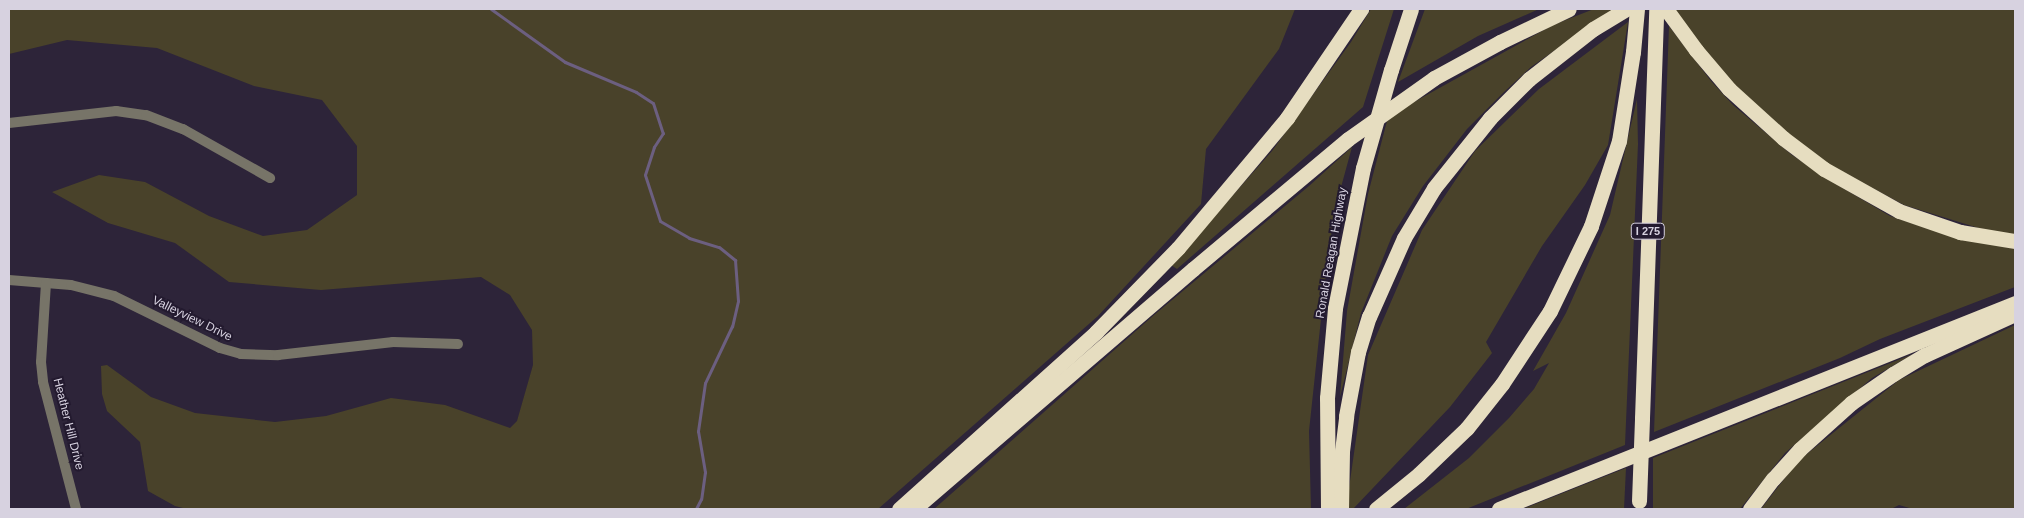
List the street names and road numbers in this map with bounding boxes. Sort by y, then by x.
street label: Ronald Reagan Highway [1313,186,1351,320]
road number: I 275 [1630,222,1666,240]
street label: Valleyview Drive [150,293,234,345]
street label: Heather Hill Drive [50,377,86,471]

